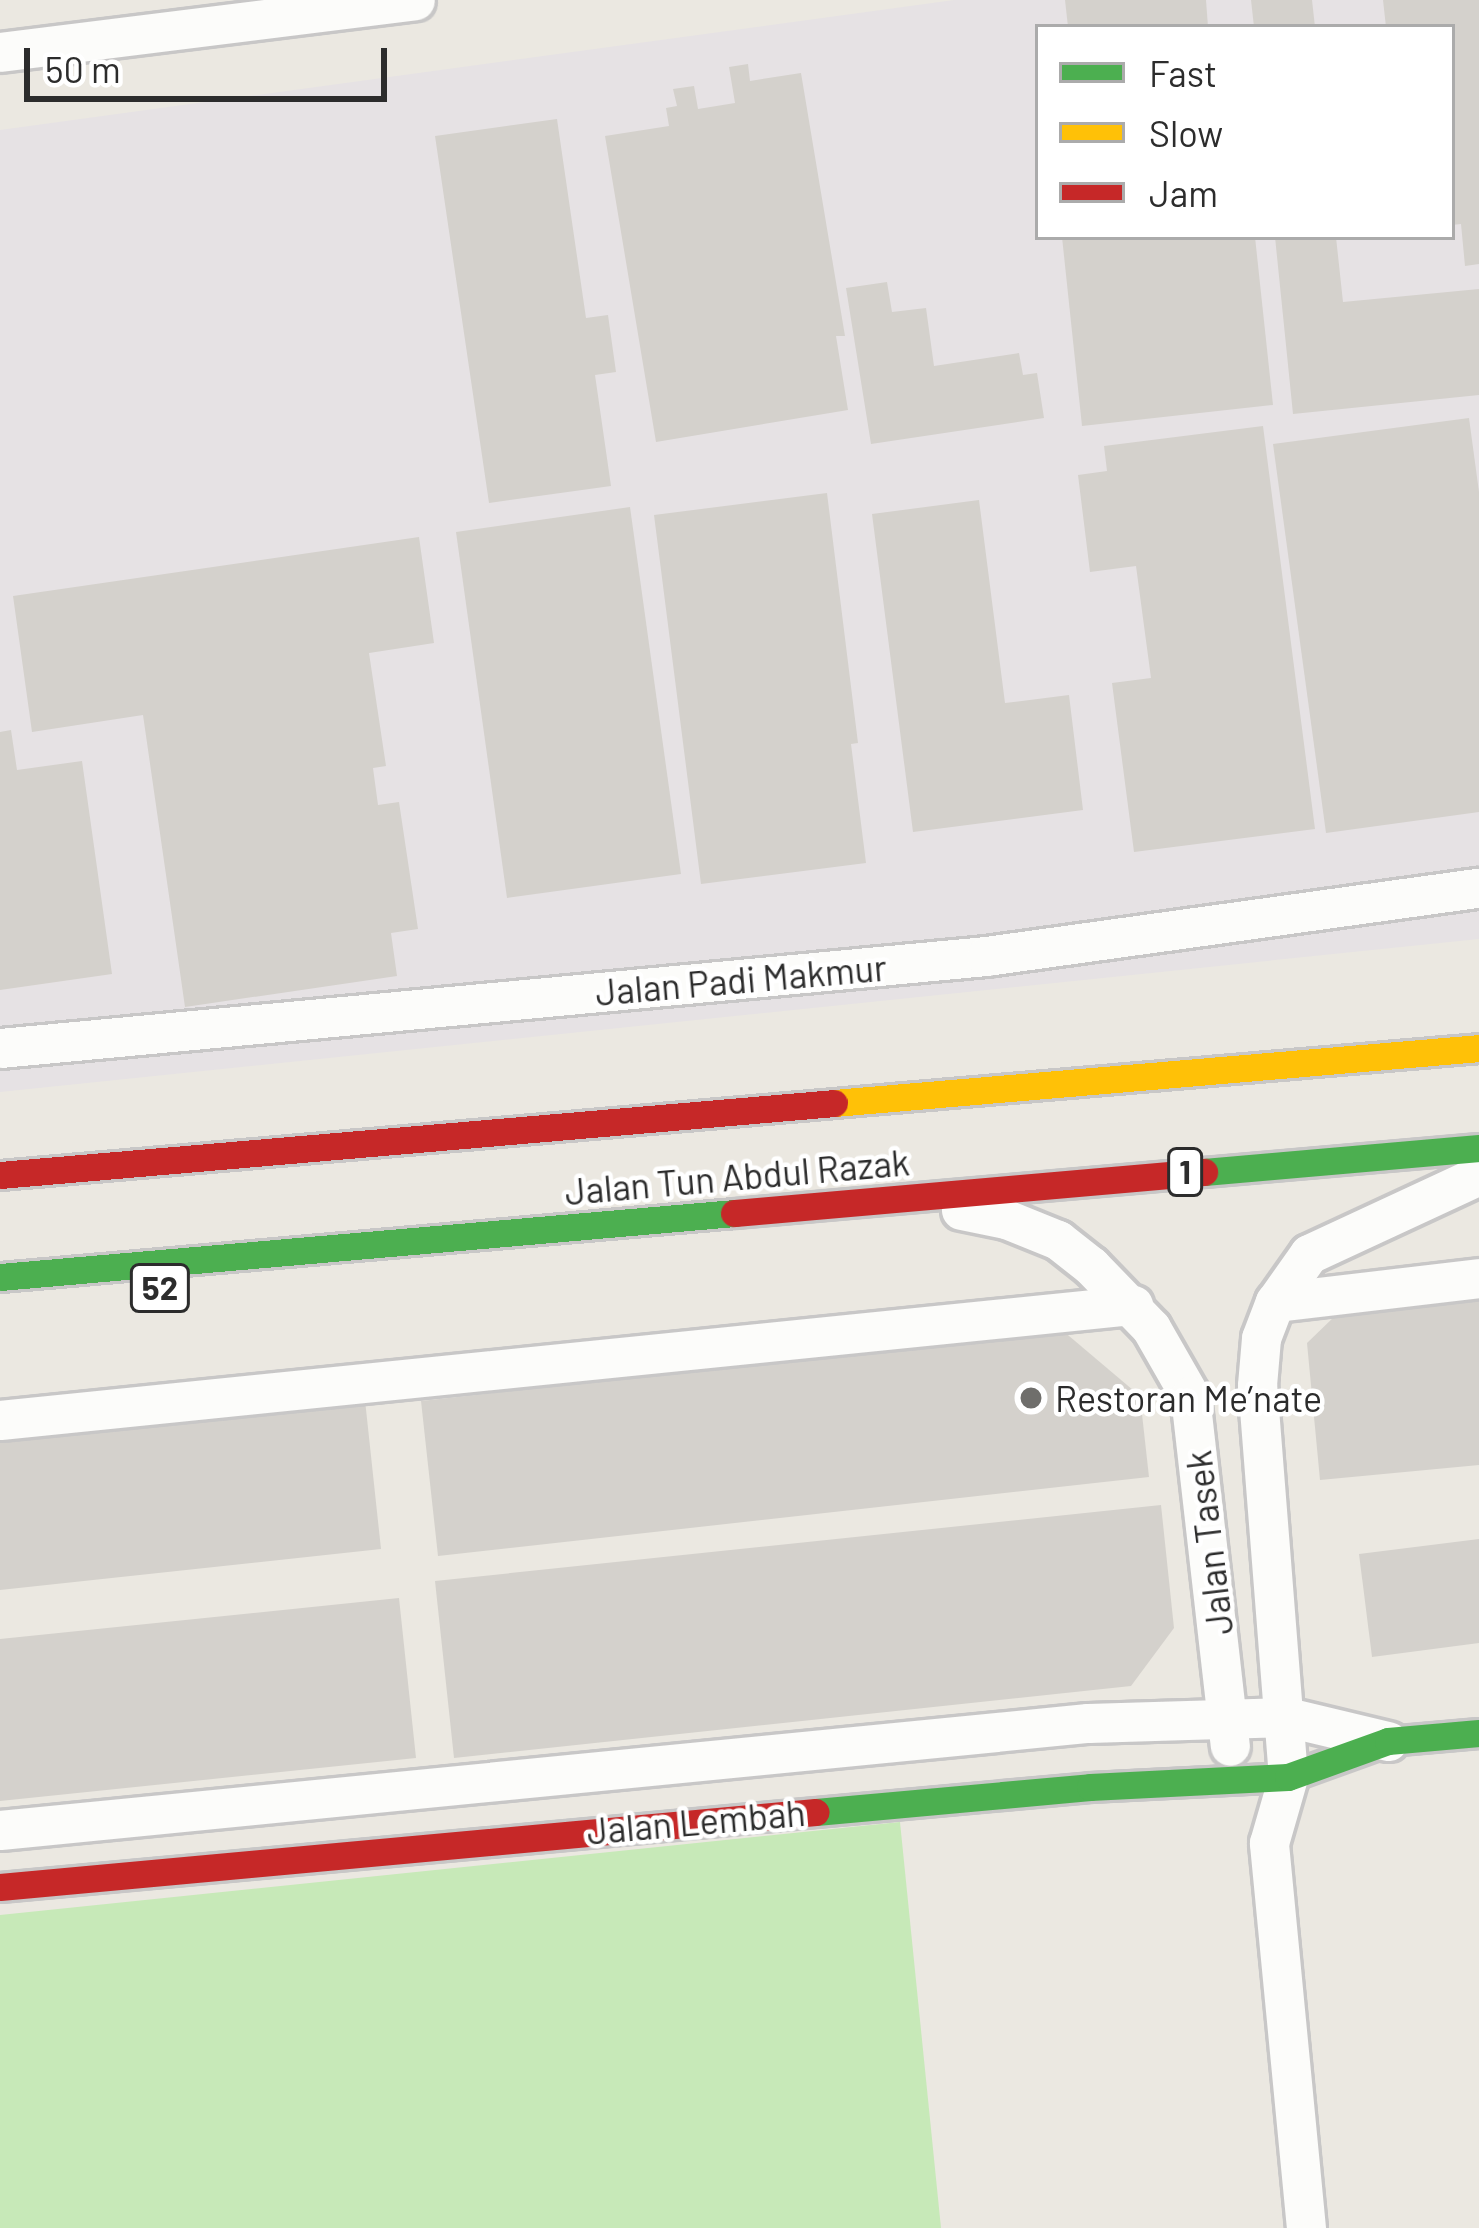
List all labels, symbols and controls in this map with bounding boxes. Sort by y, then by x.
scale bar [30,24,393,98]
legend [1035,24,1455,240]
text: 50 m [45,47,121,90]
text: Fast [1149,51,1217,94]
text: Slow [1149,111,1223,154]
text: Jam [1149,171,1218,214]
street label: Jalan Padi Makmur [593,945,889,1013]
street label: Jalan Tun Abdul Razak [563,1139,911,1213]
road number: 1 [1167,1145,1203,1199]
road number: 52 [127,1261,193,1315]
place label: Restoran Me’nate [1055,1376,1322,1420]
marker: Restoran Me’nate [1018,1385,1044,1411]
street label: Jalan Tasek [1175,1448,1241,1638]
street label: Jalan Lembah [585,1790,807,1852]

